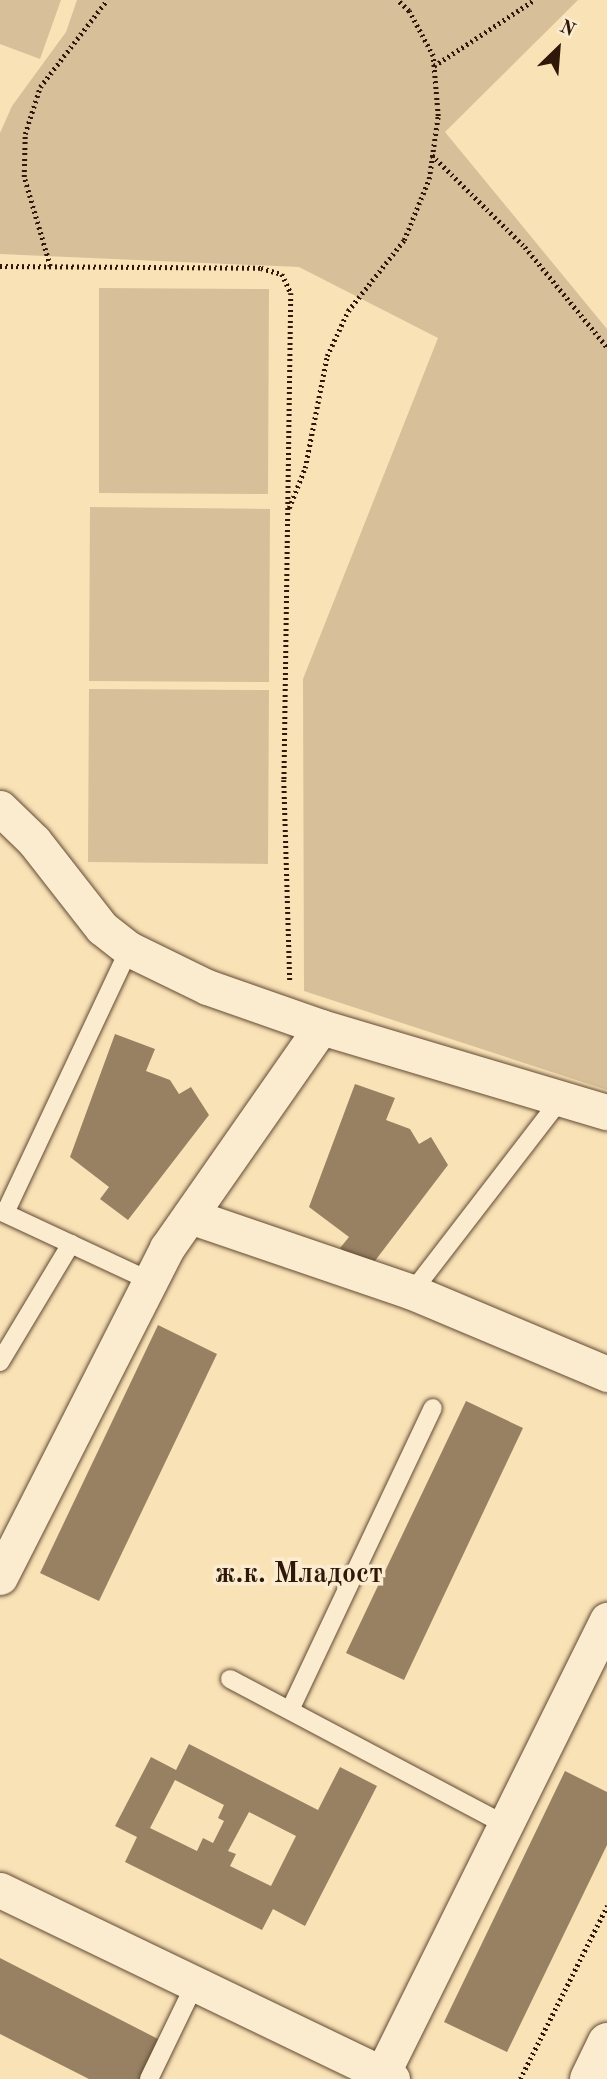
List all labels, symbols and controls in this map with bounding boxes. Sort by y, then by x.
north arrow [523,14,593,84]
text: N [556,18,578,41]
district label: ж.к. Младост [215,1558,383,1592]

